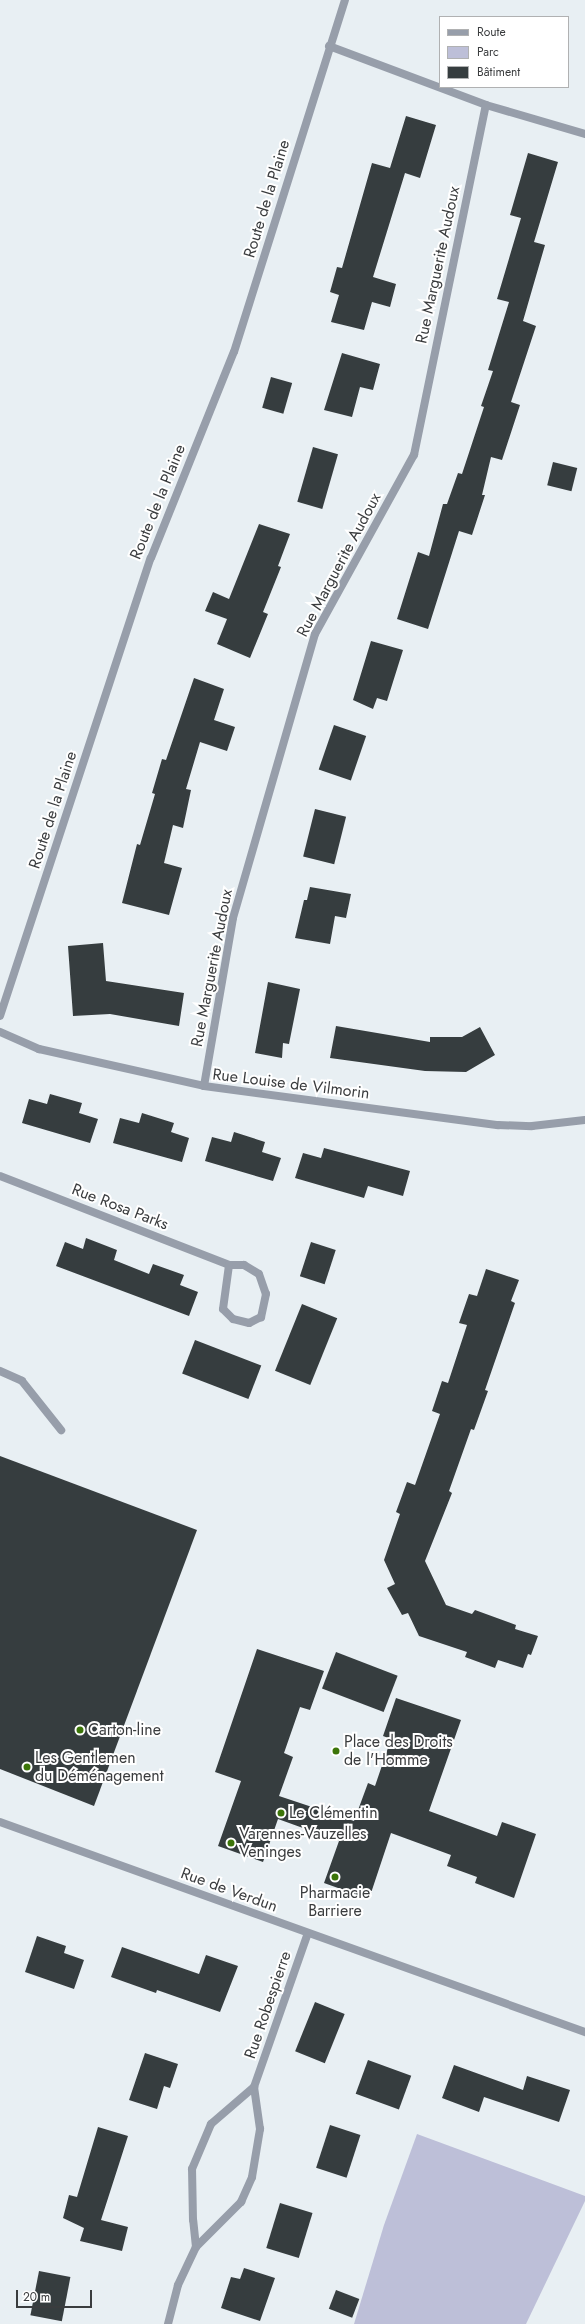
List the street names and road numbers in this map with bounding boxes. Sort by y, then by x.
street label: Route de la Plaine [240,138,294,260]
street label: Rue Marguerite Audoux [412,185,464,345]
street label: Route de la Plaine [126,442,190,562]
street label: Rue Marguerite Audoux [293,490,385,640]
street label: Route de la Plaine [25,749,81,871]
street label: Rue Marguerite Audoux [187,888,237,1048]
street label: Rue Louise de Vilmorin [211,1065,371,1103]
street label: Rue Rosa Parks [69,1180,171,1234]
street label: Rue de Verdun [178,1864,280,1916]
street label: Rue Robespierre [241,1949,295,2061]

